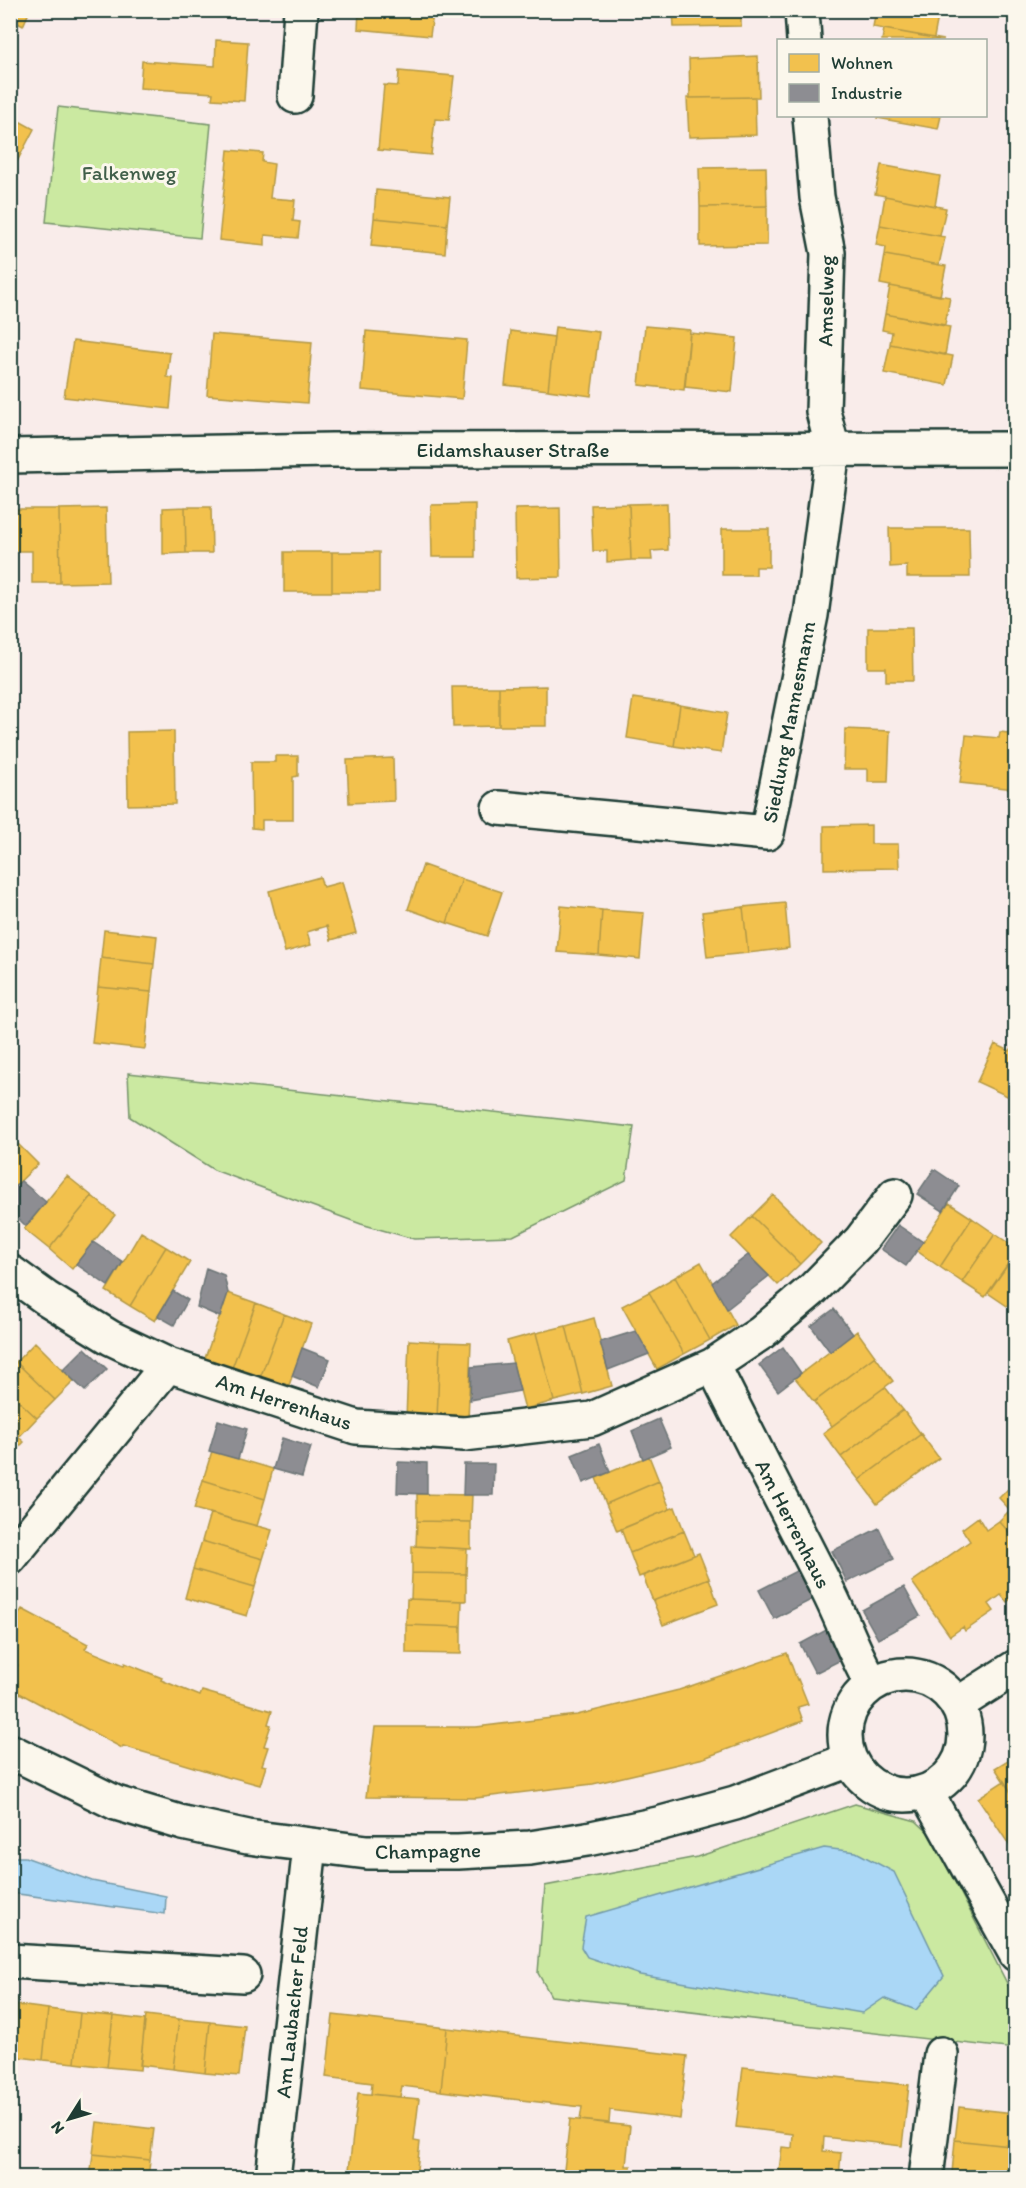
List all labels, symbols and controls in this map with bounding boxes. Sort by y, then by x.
legend [777,39,987,117]
text: Wohnen [831,52,893,74]
text: Industrie [831,82,902,104]
park label: Falkenweg [82,160,177,185]
street label: Amselweg [812,255,839,347]
street label: Eidamshauser Straße [417,437,609,462]
street label: Siedlung Mannesmann [757,619,820,825]
street label: Am Herrenhaus [213,1368,355,1435]
street label: Am Herrenhaus [750,1455,837,1592]
street label: Champagne [375,1837,481,1864]
street label: Am Laubacher Feld [270,1924,313,2099]
north arrow [39,2089,99,2149]
text: N [47,2118,68,2138]

